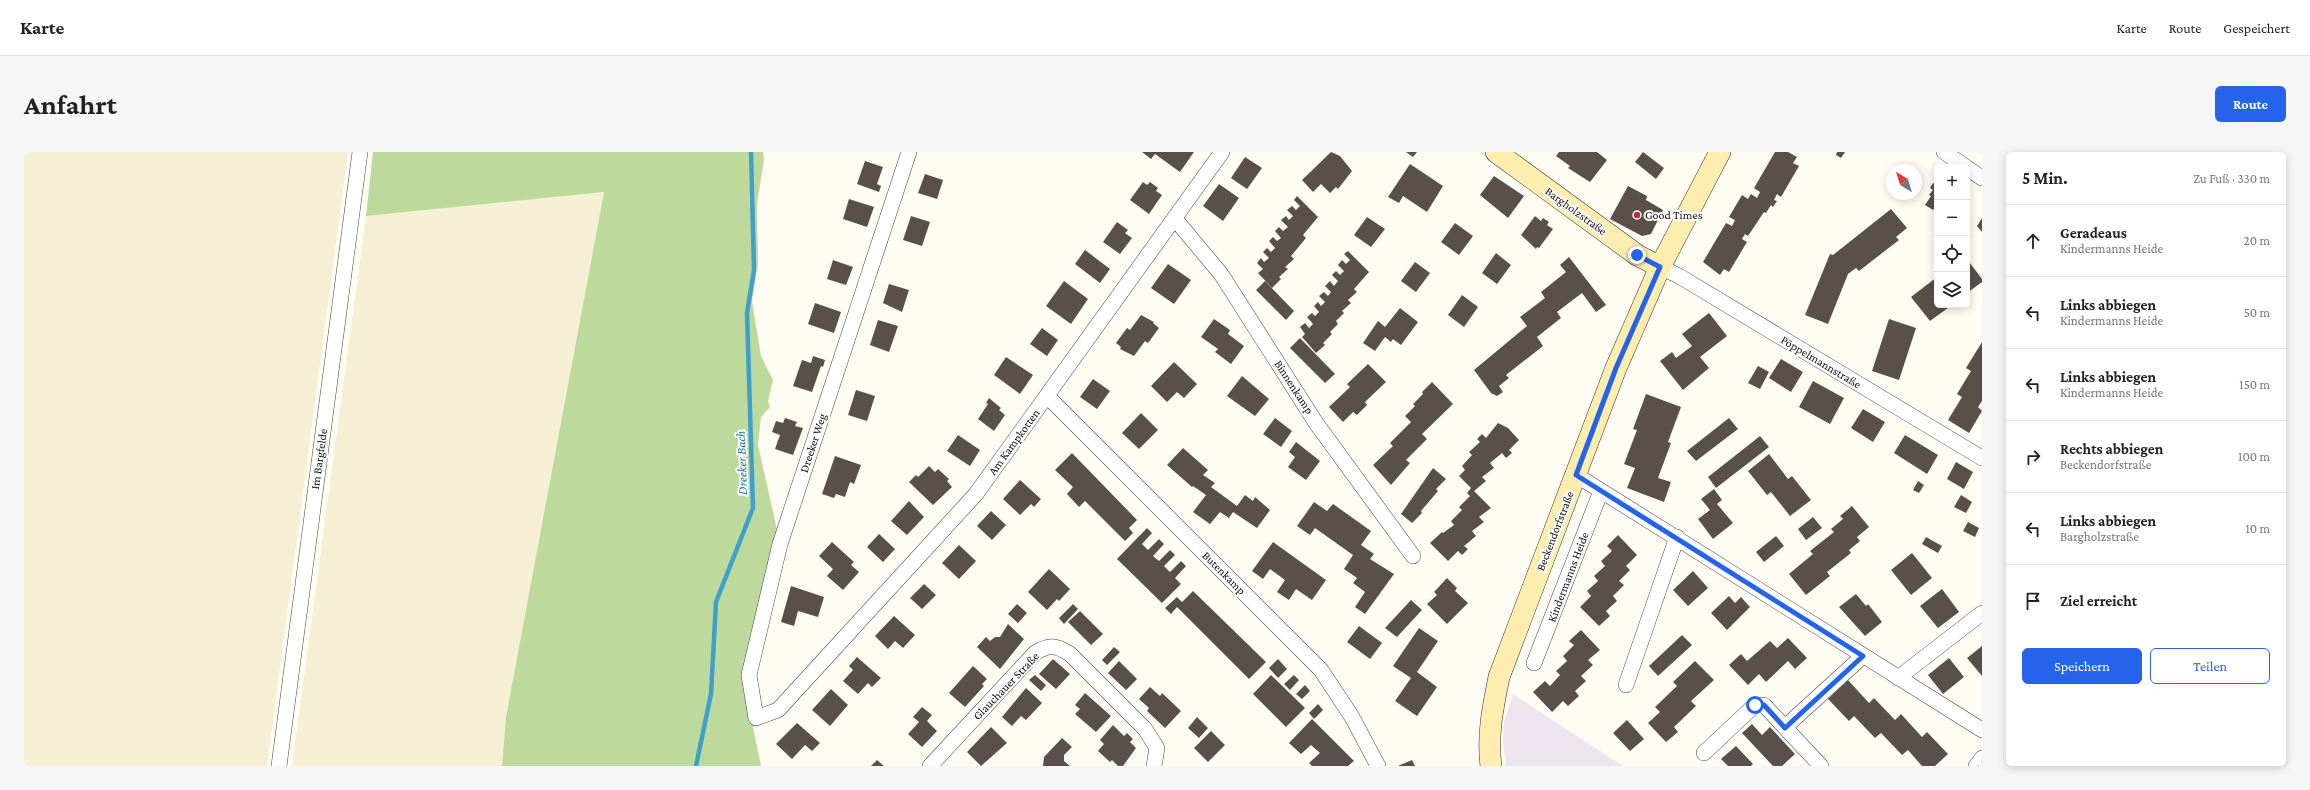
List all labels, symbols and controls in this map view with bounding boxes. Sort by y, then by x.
text: Karte [20,17,64,38]
text: Karte [2117,20,2147,36]
text: Route [2169,20,2201,36]
text: Gespeichert [2223,20,2290,36]
button: Route [2215,86,2286,122]
text: Anfahrt [24,89,117,120]
north arrow [1886,164,1922,200]
map controls [1934,164,1970,308]
button: + [1934,164,1970,200]
text: 5 Min. [2022,169,2068,188]
text: Zu Fuß · 330 m [2193,171,2270,186]
street label: Bargholzstraße [1542,184,1610,238]
button: − [1934,200,1970,236]
place label: Good Times [1645,208,1703,222]
marker: Good Times [1632,210,1642,220]
text: Geradeaus [2060,225,2127,241]
icon: ahead [2022,230,2044,252]
text: 20 m [2244,233,2270,248]
button: locate [1934,236,1970,272]
text: Kindermanns Heide [2060,241,2163,256]
route end [1628,246,1646,264]
button: layers [1934,272,1970,308]
text: Links abbiegen [2060,297,2156,313]
icon: left [2022,302,2044,324]
text: 50 m [2244,305,2270,320]
text: Kindermanns Heide [2060,313,2163,328]
street label: Pöppelmannstraße [1778,333,1864,391]
street label: Binnenkamp [1271,357,1317,417]
text: Links abbiegen [2060,369,2156,385]
icon: left [2022,374,2044,396]
text: 150 m [2239,377,2270,392]
text: Kindermanns Heide [2060,385,2163,400]
street label: Am Kampkotten [985,406,1043,478]
street label: Dreeker Weg [797,411,829,474]
street label: Im Bargfelde [308,428,330,490]
water label: Dreeker Bach [733,431,750,495]
text: Rechts abbiegen [2060,441,2163,457]
icon: right [2022,446,2044,468]
text: 100 m [2238,449,2270,464]
text: Beckendorfstraße [2060,457,2151,472]
street label: Beckendorfstraße [1533,489,1577,573]
text: Links abbiegen [2060,513,2156,529]
icon: left [2022,518,2044,540]
text: 10 m [2245,521,2270,536]
text: Bargholzstraße [2060,529,2139,544]
street label: Kindermanns Heide [1544,530,1592,624]
street label: Butenkamp [1199,548,1249,598]
icon: arrive [2022,590,2044,612]
text: Ziel erreicht [2060,593,2137,609]
button: Speichern [2022,648,2142,684]
button: Teilen [2150,648,2270,684]
street label: Glauchauer Straße [970,649,1042,723]
route start [1746,696,1764,714]

